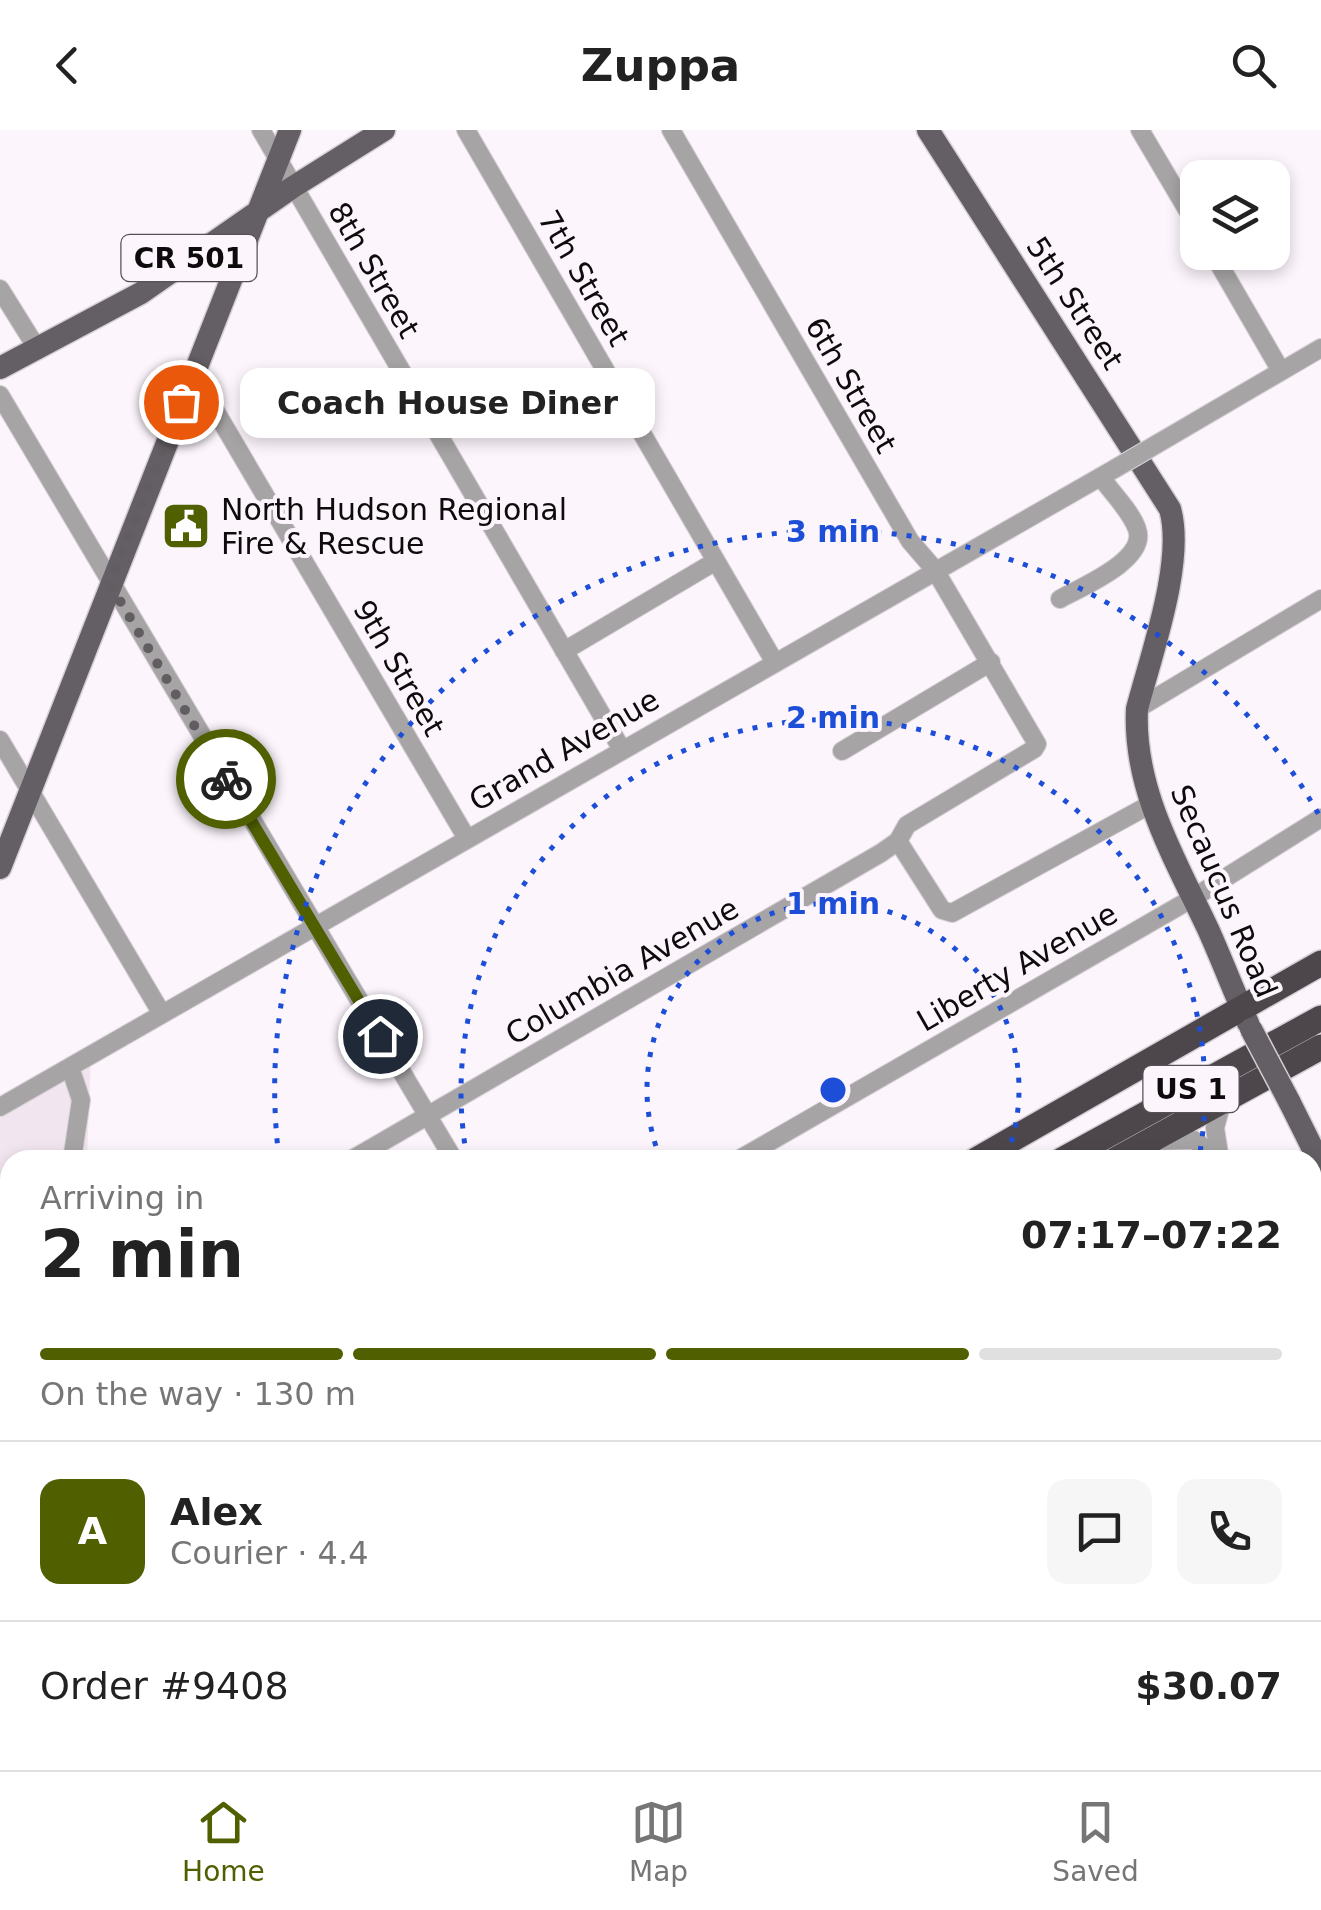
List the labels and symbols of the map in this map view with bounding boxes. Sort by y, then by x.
street label: 8th Street [321,196,427,344]
street label: 7th Street [531,204,637,352]
street label: 5th Street [1019,230,1131,376]
road number: CR 501 [121,235,256,281]
street label: 6th Street [798,311,904,459]
pin [139,360,224,445]
callout: Coach House Diner [241,367,656,437]
place label: North Hudson Regional Fire & Rescue [221,492,567,561]
public building icon: North Hudson Regional Fire & Rescue [160,500,212,552]
text: 3 min [786,514,880,549]
street label: 9th Street [346,594,452,742]
street label: Grand Avenue [463,682,665,818]
text: 2 min [786,700,880,735]
courier [176,729,276,829]
street label: Secaucus Road [1163,780,1285,1002]
text: 1 min [786,886,880,921]
street label: Columbia Avenue [500,890,744,1052]
street label: Liberty Avenue [911,895,1123,1039]
pin [338,994,423,1079]
road number: US 1 [1144,1066,1238,1112]
centre of rings [815,1072,851,1108]

